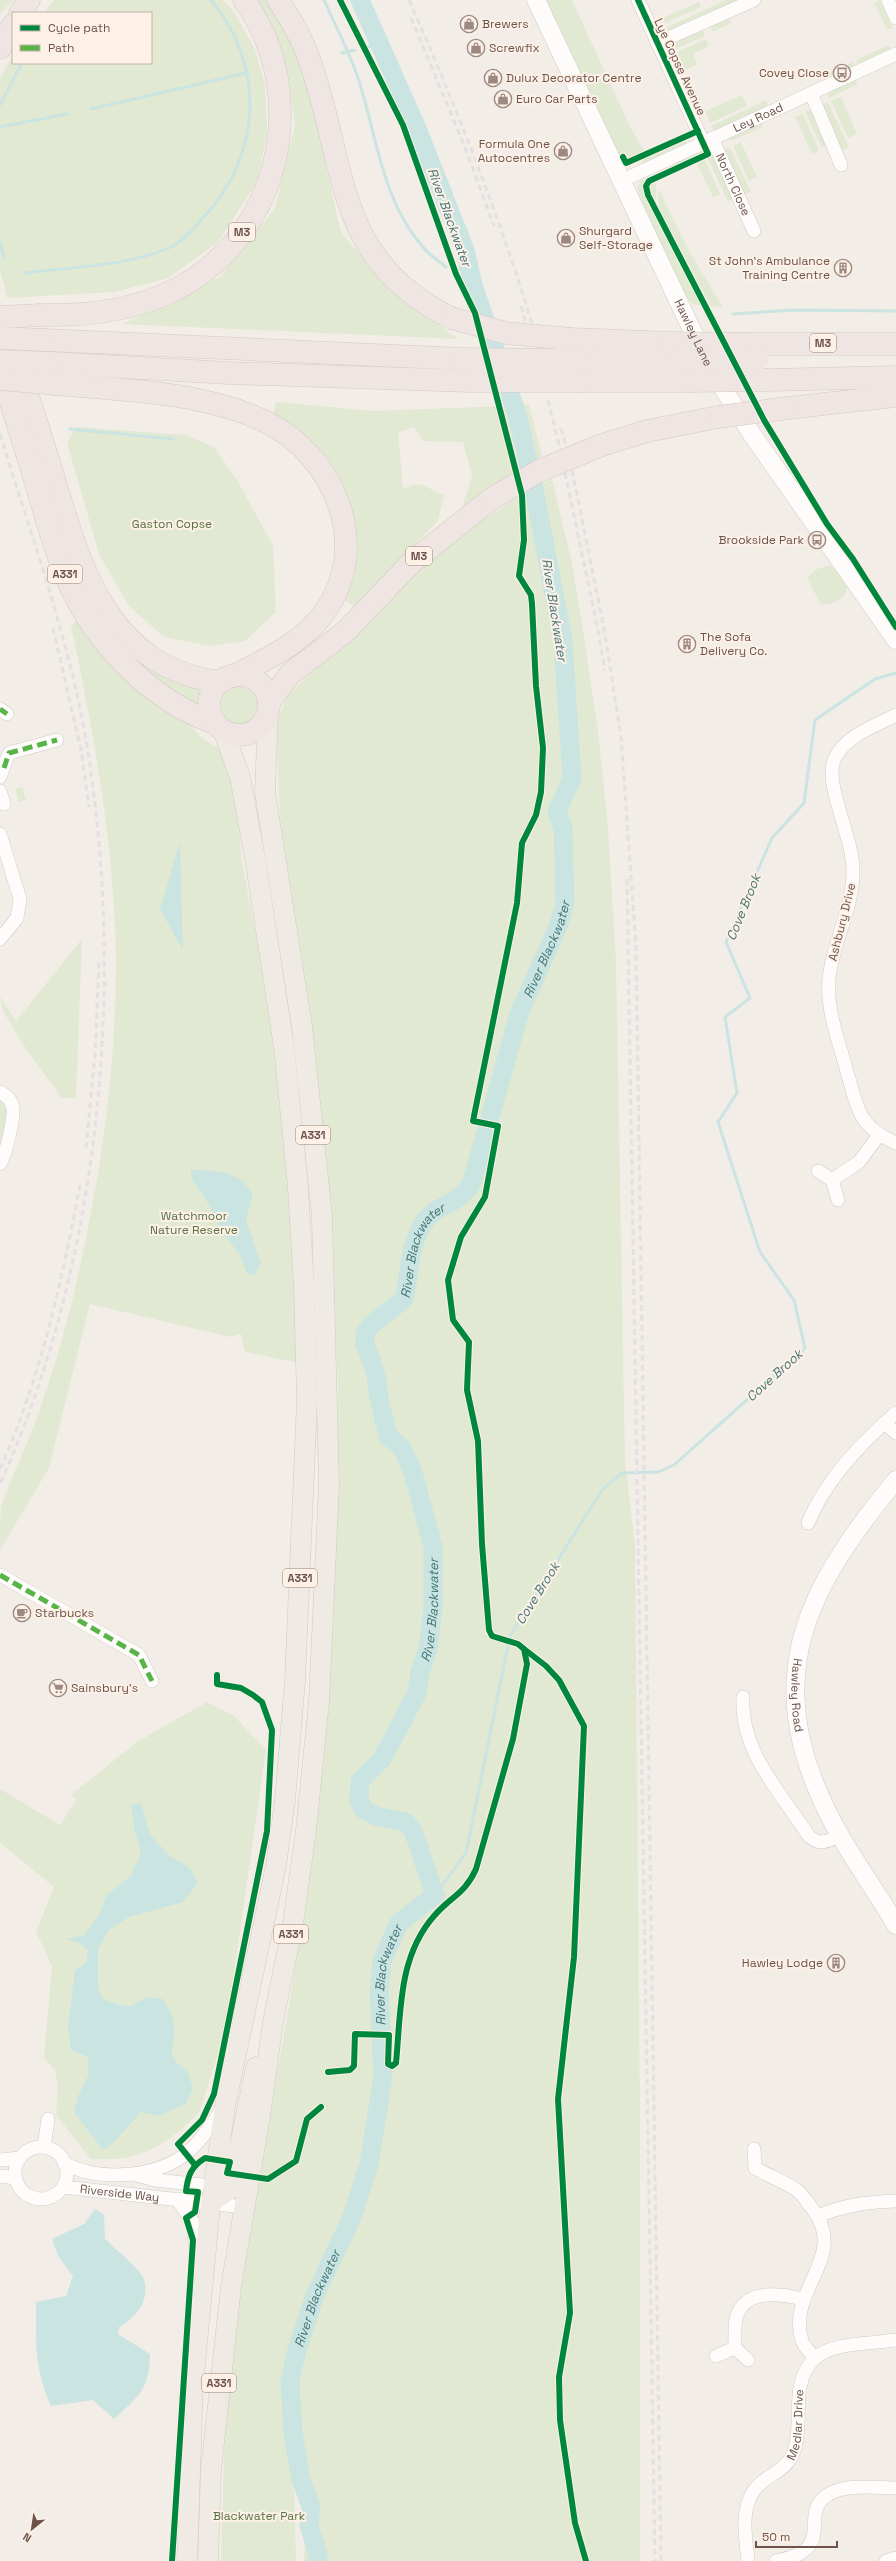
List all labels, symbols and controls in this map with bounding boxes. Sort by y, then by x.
legend [12,12,152,64]
shop icon: Brewers [459,14,479,34]
place label: Brewers [482,16,529,32]
street label: Lye Copse Avenue [650,16,710,118]
text: Cycle path [48,20,110,36]
shop icon: Screwfix [466,38,486,58]
text: Path [48,40,74,56]
place label: Screwfix [489,40,540,56]
bus stop icon: Covey Close [832,63,852,83]
place label: Covey Close [759,65,829,81]
shop icon: Dulux Decorator Centre [483,68,503,88]
place label: Dulux Decorator Centre [506,70,642,86]
shop icon: Euro Car Parts [493,89,513,109]
place label: Euro Car Parts [516,91,597,107]
street label: Ley Road [730,99,786,136]
place label: Formula One Autocentres [478,136,550,166]
shop icon: Formula One Autocentres [553,141,573,161]
street label: North Close [712,150,754,219]
water label: River Blackwater [424,166,476,271]
road number: M3 [229,223,255,241]
place label: Shurgard Self-Storage [579,223,653,253]
shop icon: Shurgard Self-Storage [556,228,576,248]
place label: St John's Ambulance Training Centre [709,253,830,283]
building icon: St John's Ambulance Training Centre [833,258,853,278]
street label: Hawley Lane [670,296,716,369]
road number: M3 [810,334,836,352]
park label: Gaston Copse [132,516,212,532]
bus stop icon: Brookside Park [807,530,827,550]
place label: Brookside Park [718,532,805,548]
road number: M3 [406,547,432,565]
water label: River Blackwater [538,558,571,665]
road number: A331 [48,565,82,583]
place label: The Sofa Delivery Co. [700,629,767,659]
building icon: The Sofa Delivery Co. [677,634,697,654]
water label: Cove Brook [722,870,765,943]
street label: Ashbury Drive [825,881,859,963]
water label: River Blackwater [519,897,575,1001]
road number: A331 [296,1126,330,1144]
water label: River Blackwater [397,1198,450,1300]
park label: Watchmoor Nature Reserve [150,1208,238,1238]
water label: Cove Brook [743,1344,808,1405]
water label: River Blackwater [416,1556,442,1664]
water label: Cove Brook [512,1557,564,1628]
road number: A331 [283,1569,317,1587]
cafe icon: Starbucks [12,1603,32,1623]
place label: Starbucks [35,1605,94,1621]
street label: Hawley Road [787,1657,807,1733]
supermarket icon: Sainsbury's [48,1678,68,1698]
place label: Sainsbury's [71,1680,138,1696]
water label: River Blackwater [371,1920,407,2026]
road number: A331 [274,1925,308,1943]
building icon: Hawley Lodge [826,1953,846,1973]
place label: Hawley Lodge [742,1955,823,1971]
street label: Riverside Way [79,2181,160,2206]
water label: River Blackwater [290,2245,345,2350]
road number: A331 [202,2374,236,2392]
street label: Medlar Drive [783,2388,808,2463]
park label: Blackwater Park [213,2508,306,2524]
north arrow [12,2509,52,2549]
scale bar [756,2523,837,2549]
text: 50 m [762,2529,790,2545]
text: N [20,2530,34,2546]

